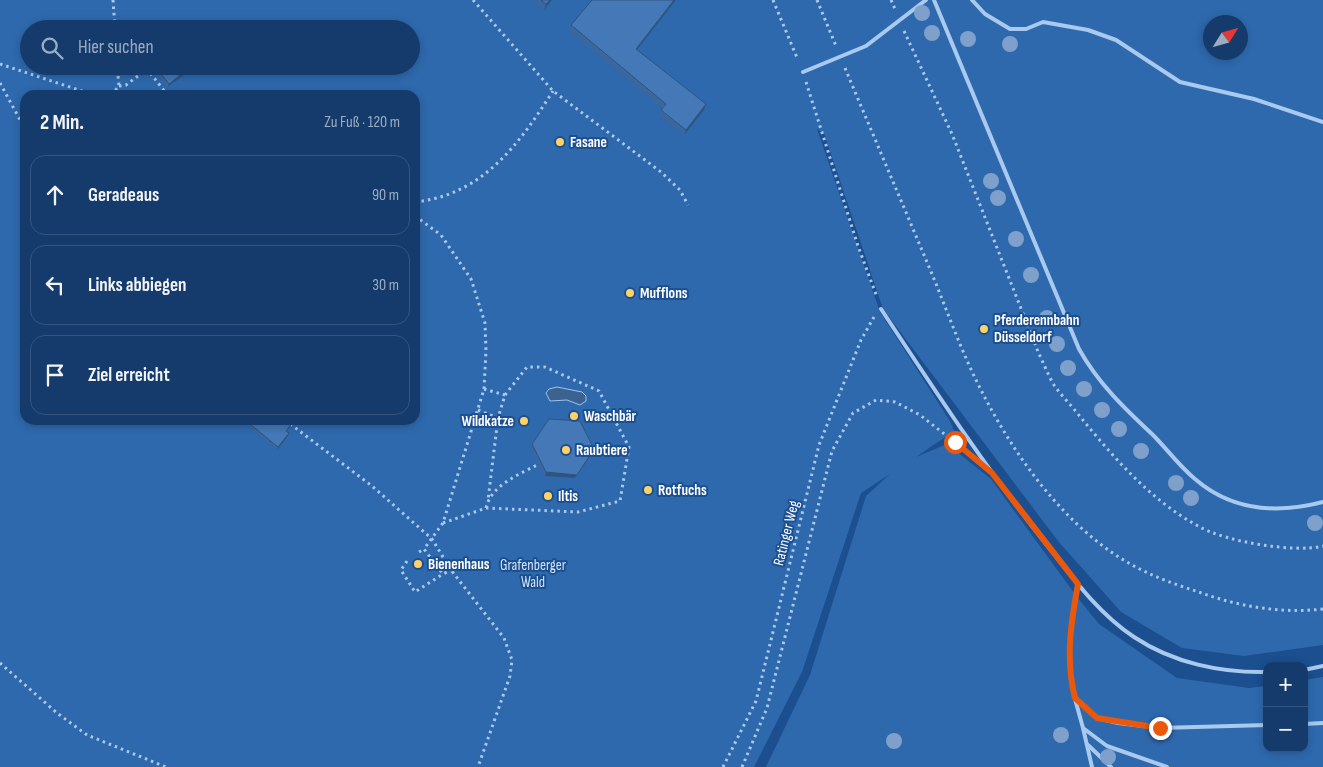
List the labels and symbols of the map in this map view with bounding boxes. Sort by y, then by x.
north arrow [1203,15,1248,60]
place label: Fasane [570,133,607,152]
marker: Fasane [554,136,566,148]
place label: Mufflons [640,284,688,303]
marker: Mufflons [624,287,636,299]
place label: Pferderennbahn Düsseldorf [994,311,1079,347]
marker: Pferderennbahn Düsseldorf [978,323,990,335]
place label: Waschbär [584,407,637,426]
marker: Waschbär [568,410,580,422]
place label: Wildkatze [461,412,514,431]
marker: Wildkatze [518,415,530,427]
route start [944,431,967,454]
place label: Raubtiere [576,441,628,460]
marker: Raubtiere [560,444,572,456]
place label: Rotfuchs [658,481,707,500]
marker: Rotfuchs [642,484,654,496]
place label: Iltis [558,487,578,506]
marker: Iltis [542,490,554,502]
street label: Ratinger Weg [769,499,804,568]
place label: Bienenhaus [428,555,490,574]
park label: Grafenberger Wald [500,556,567,592]
marker: Bienenhaus [412,558,424,570]
route end [1149,717,1172,740]

